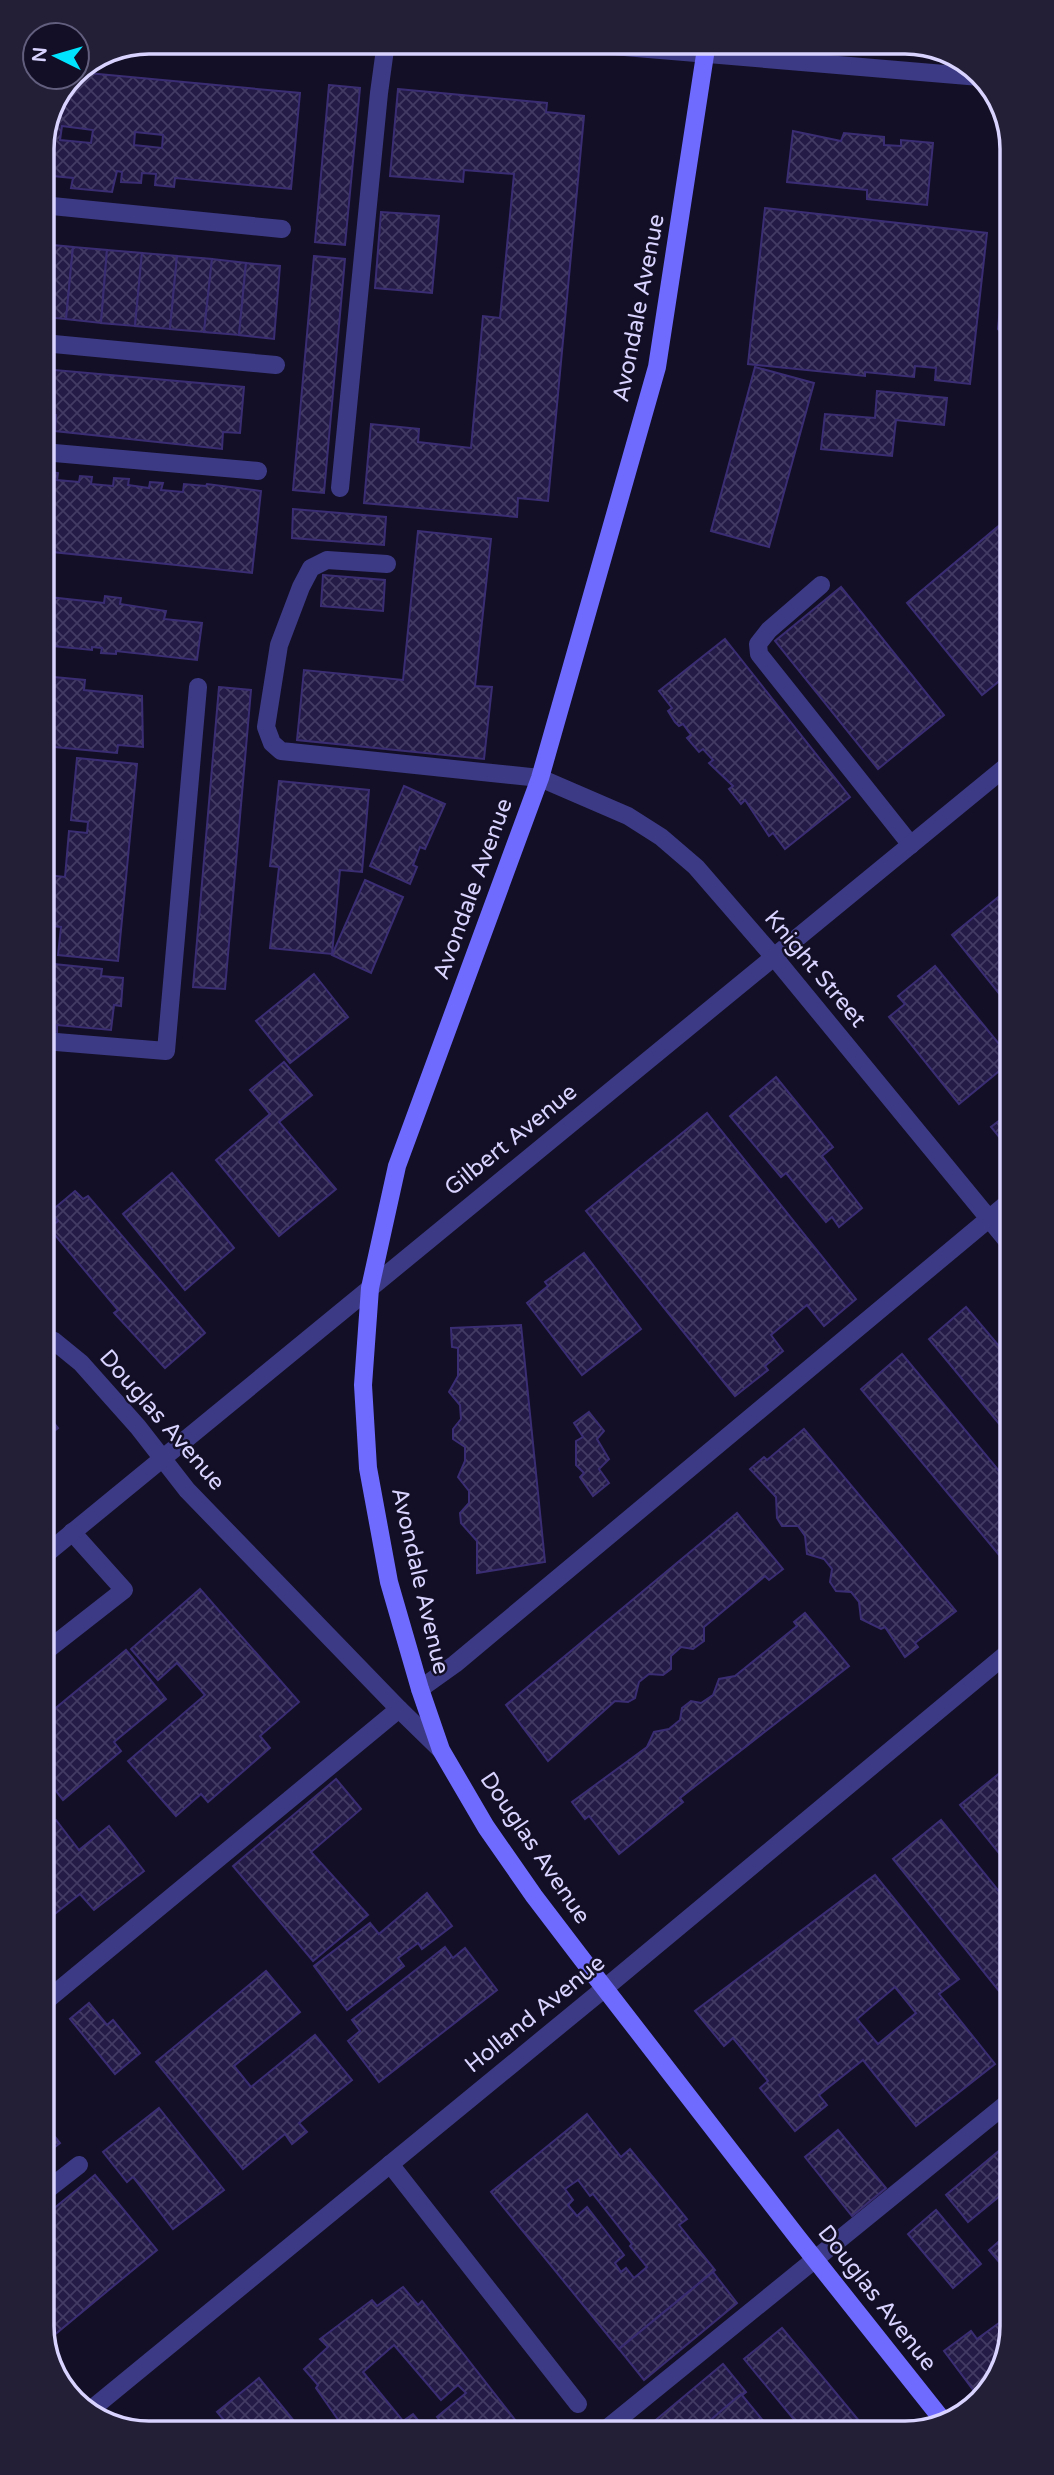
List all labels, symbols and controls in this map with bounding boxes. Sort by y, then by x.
north arrow [21,21,91,91]
text: N [28,46,52,63]
street label: Avondale Avenue [607,212,671,404]
street label: Avondale Avenue [427,795,519,983]
street label: Knight Street [758,905,872,1033]
street label: Gilbert Avenue [439,1078,583,1202]
street label: Douglas Avenue [93,1344,231,1496]
street label: Avondale Avenue [385,1485,455,1677]
street label: Douglas Avenue [474,1767,596,1929]
street label: Holland Avenue [459,1949,611,2079]
street label: Douglas Avenue [811,2220,943,2376]

